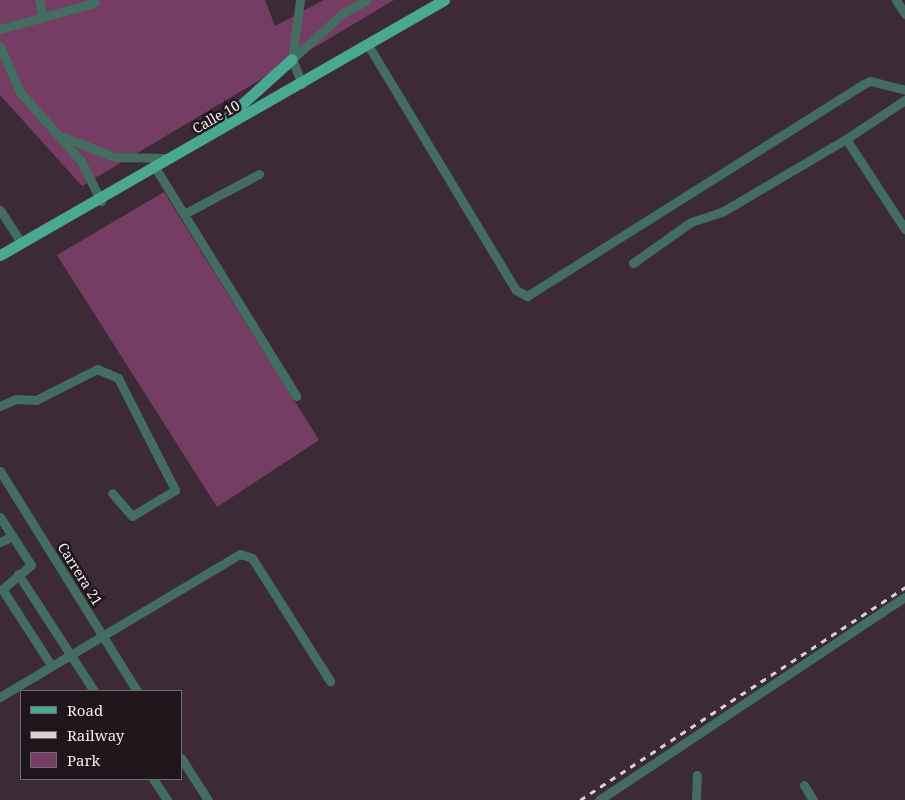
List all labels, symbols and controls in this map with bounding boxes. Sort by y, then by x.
street label: Calle 10 [189,97,243,137]
street label: Carrera 21 [54,540,106,608]
legend [20,690,182,780]
text: Road [67,700,103,720]
text: Railway [67,725,124,745]
text: Park [67,750,100,770]

